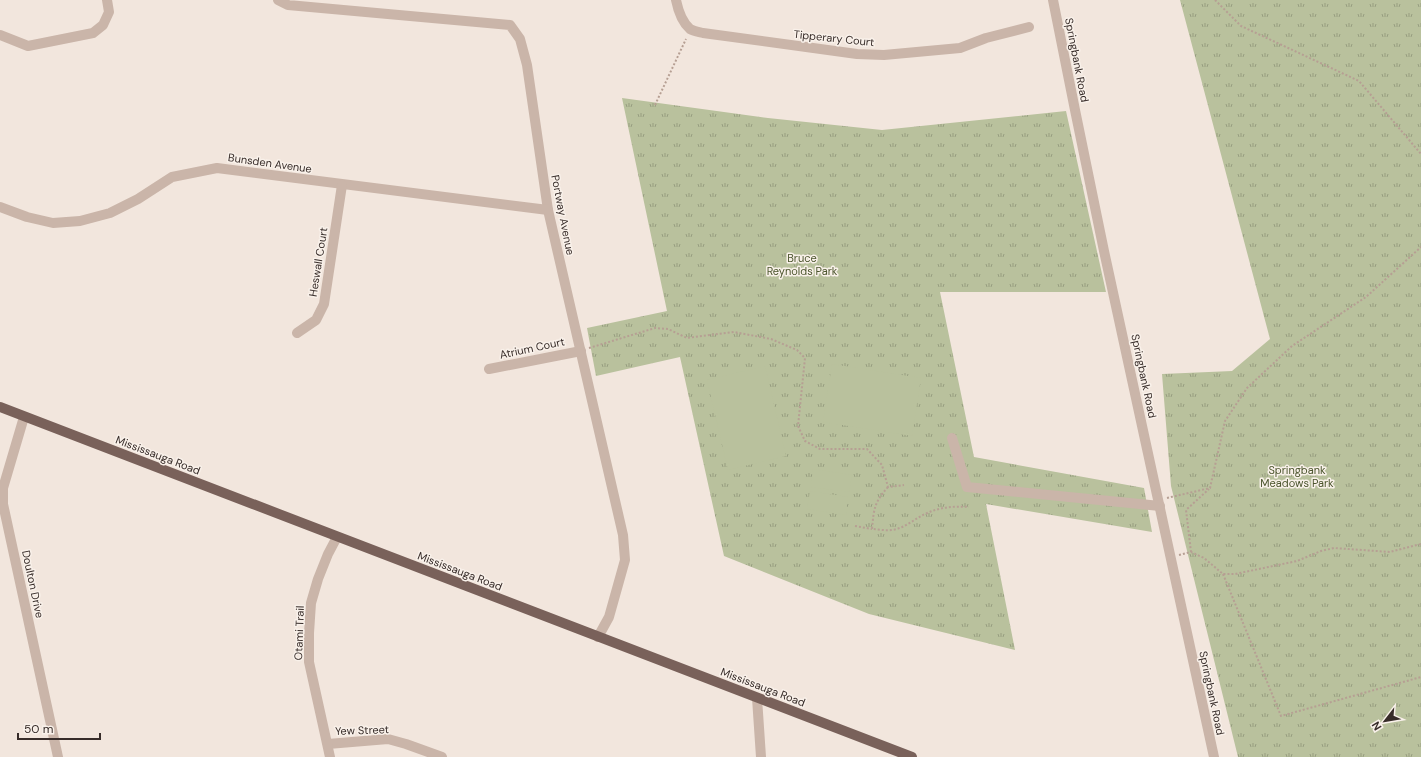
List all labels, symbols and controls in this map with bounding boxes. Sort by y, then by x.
street label: Springbank Road [1062,17,1092,103]
street label: Tipperary Court [793,27,875,49]
street label: Bunsden Avenue [227,150,313,176]
street label: Portway Avenue [548,174,578,256]
street label: Heswall Court [306,226,330,298]
park label: Bruce Reynolds Park [767,251,838,278]
street label: Springbank Road [1128,333,1160,419]
street label: Atrium Court [498,334,566,362]
street label: Mississauga Road [114,432,202,478]
park label: Springbank Meadows Park [1260,463,1334,490]
street label: Mississauga Road [416,548,504,594]
street label: Doulton Drive [19,549,47,619]
street label: Otami Trail [291,605,307,661]
street label: Springbank Road [1196,650,1228,736]
street label: Mississauga Road [719,664,807,710]
north arrow [1365,701,1405,741]
scale bar [18,715,100,741]
text: N [1368,719,1384,733]
text: 50 m [24,721,53,737]
street label: Yew Street [335,722,389,738]

